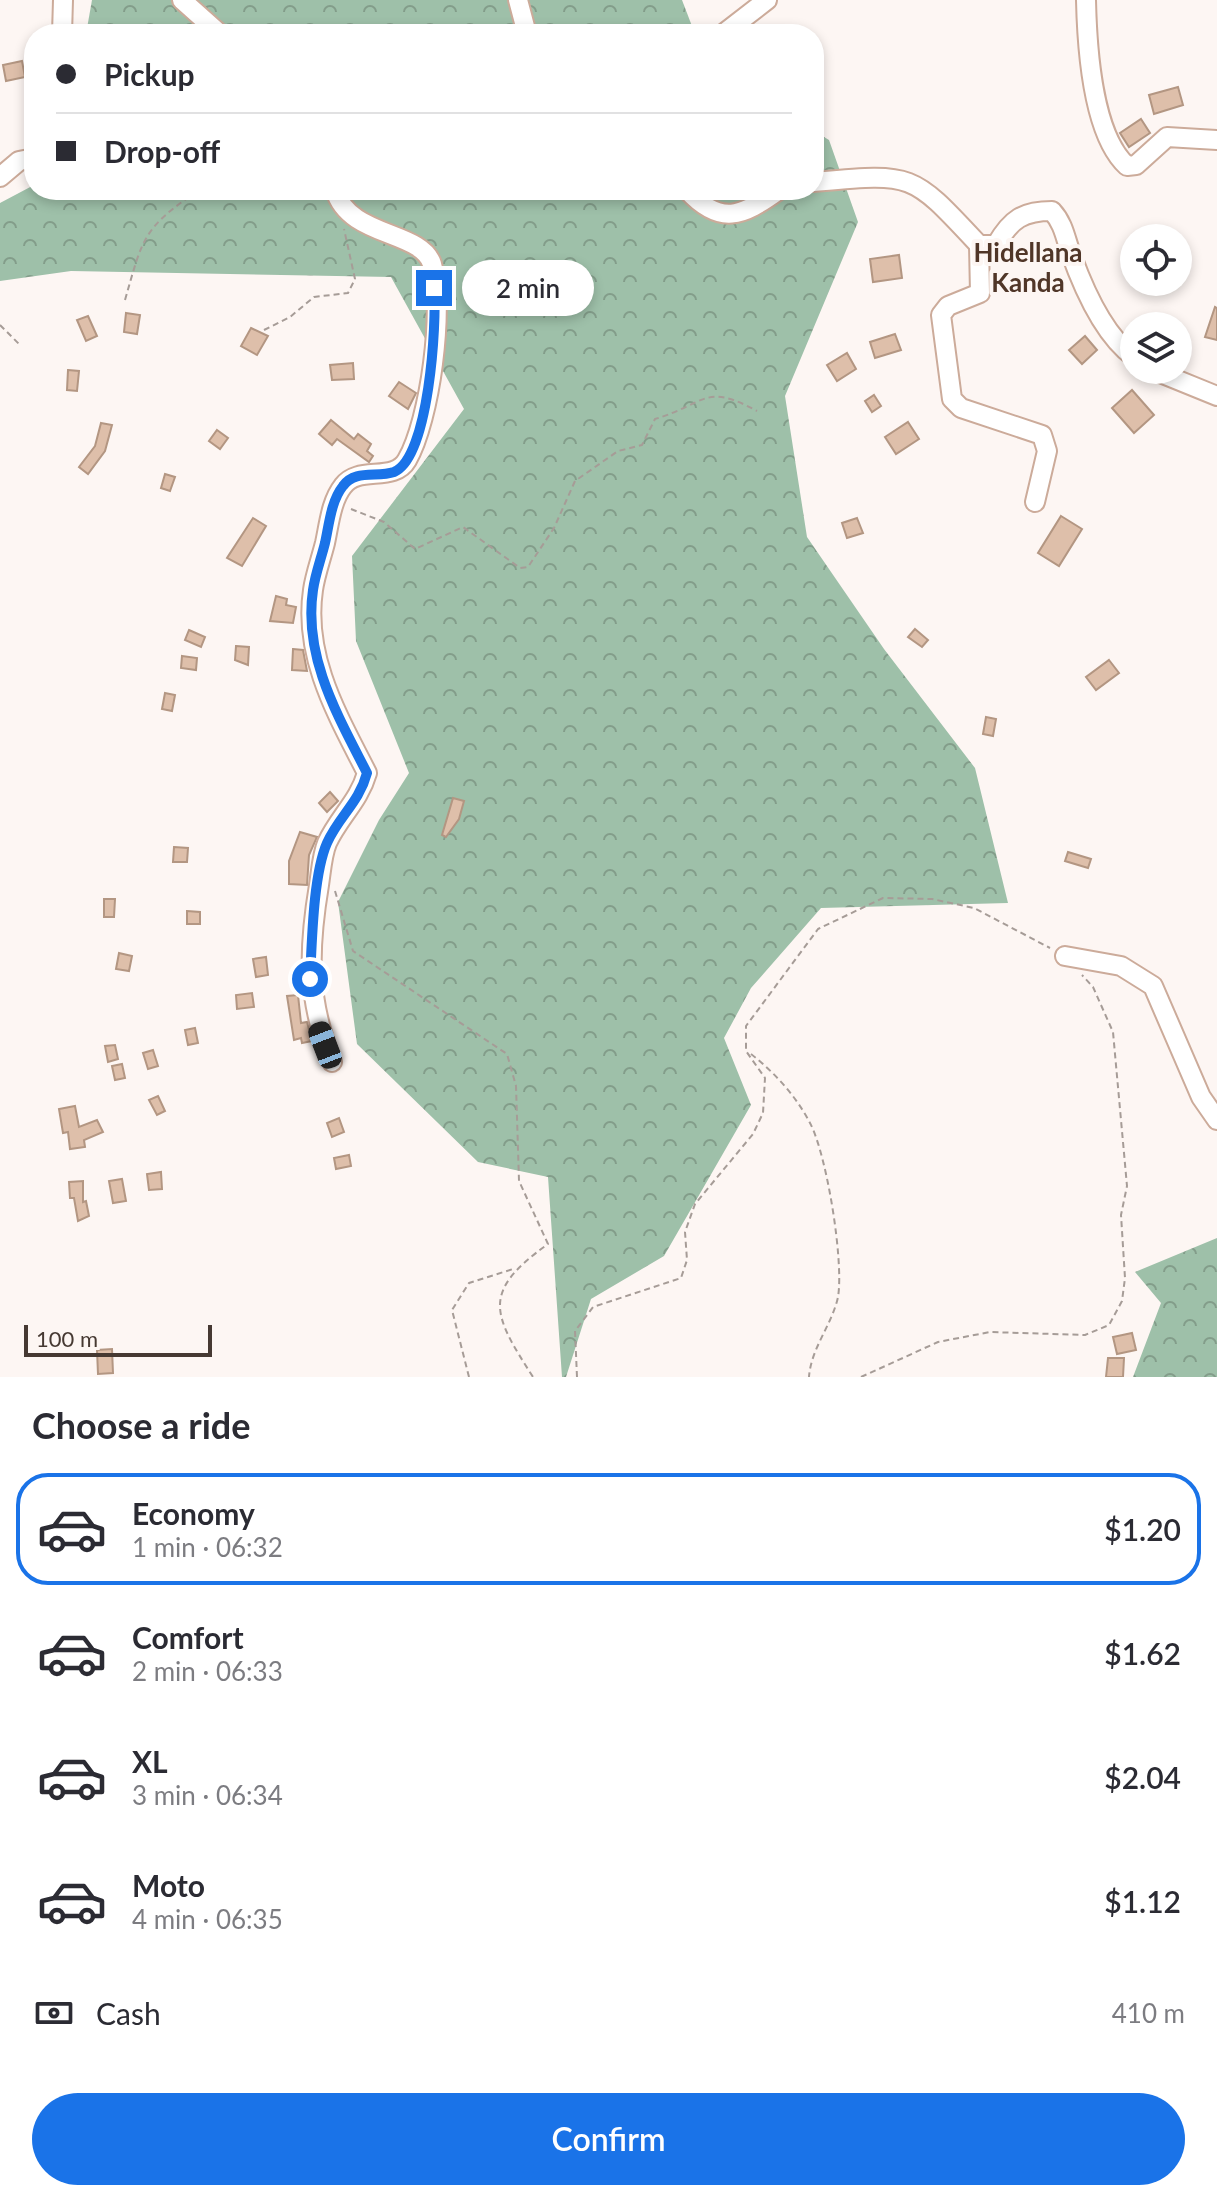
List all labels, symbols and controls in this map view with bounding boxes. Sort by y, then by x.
text: Pickup [104,56,195,92]
text: Drop-off [104,133,220,169]
map controls [1120,224,1192,384]
button: locate [1120,224,1192,296]
district label: Hidellana Kanda [973,236,1083,298]
callout: 2 min [462,260,594,316]
route end [416,270,452,306]
text: 2 min [496,272,560,304]
button: layers [1120,312,1192,384]
route start [292,961,328,997]
car [305,1018,345,1072]
scale bar [24,1321,212,1357]
text: 100 m [36,1325,98,1352]
text: Choose a ride [32,1403,251,1447]
icon: car [36,1493,108,1565]
text: Economy [132,1495,255,1531]
text: $1.20 [1104,1511,1181,1547]
text: 1 min · 06:32 [132,1531,283,1563]
icon: car [36,1617,108,1689]
text: Comfort [132,1619,244,1655]
text: $1.62 [1104,1635,1181,1671]
text: 2 min · 06:33 [132,1655,283,1687]
icon: car [36,1741,108,1813]
text: XL [132,1743,168,1779]
text: $2.04 [1104,1759,1181,1795]
text: 3 min · 06:34 [132,1779,283,1811]
icon: car [36,1865,108,1937]
text: Moto [132,1867,205,1903]
text: $1.12 [1104,1883,1181,1919]
text: 4 min · 06:35 [132,1903,283,1935]
icon: cash [32,1991,76,2035]
text: Cash [96,1995,161,2031]
text: 410 m [1112,1997,1185,2029]
button: Confirm [32,2093,1185,2185]

